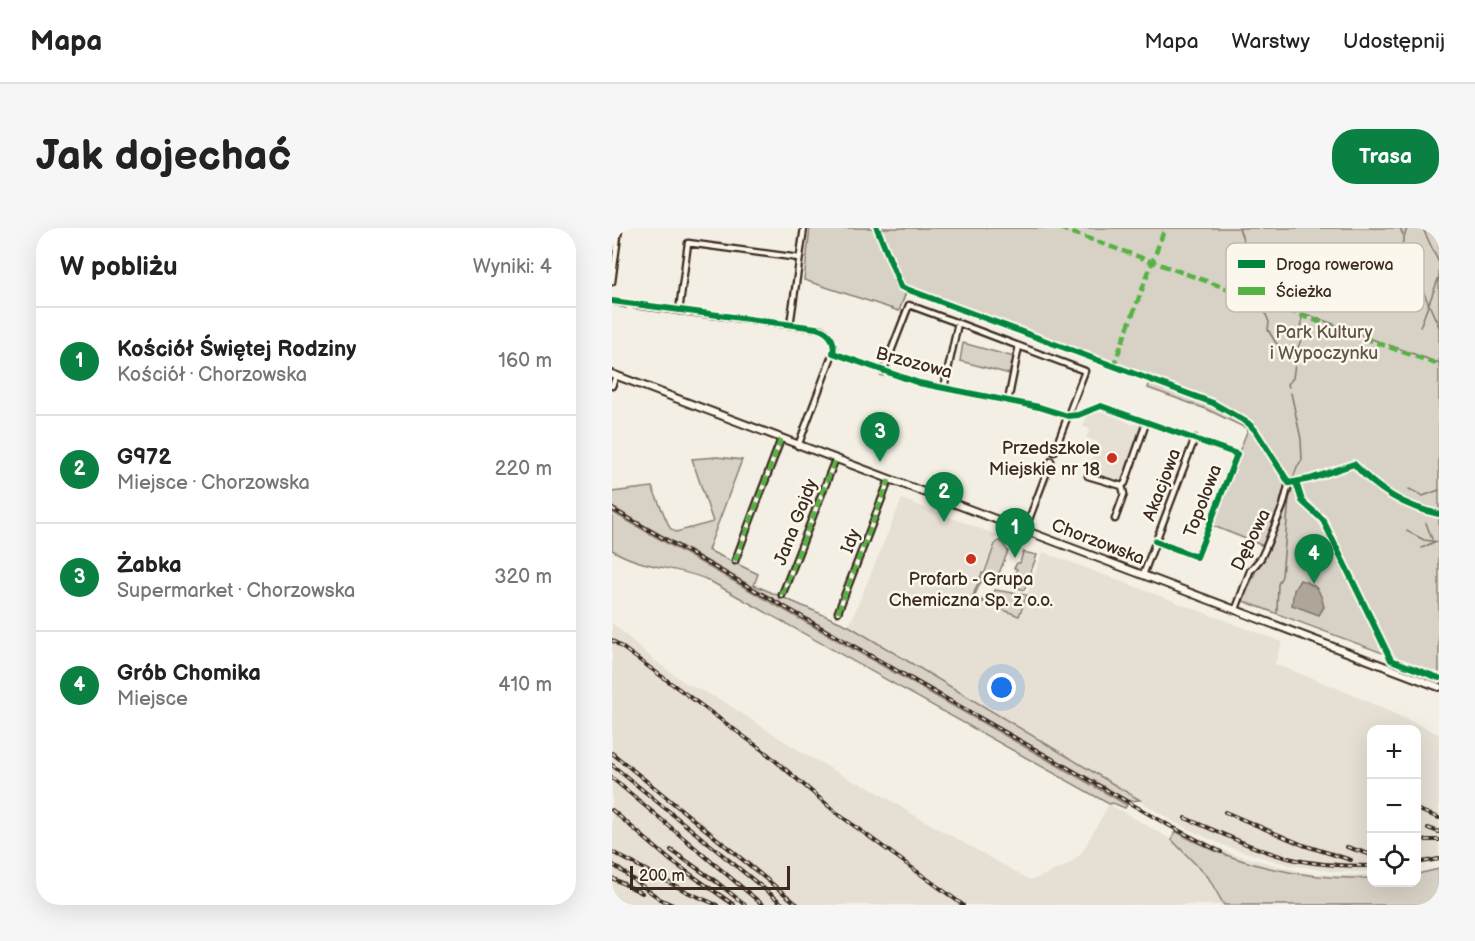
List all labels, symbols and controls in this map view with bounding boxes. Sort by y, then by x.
text: Mapa [30,25,102,58]
text: Mapa [1145,29,1199,54]
text: Warstwy [1232,29,1310,54]
text: Udostępnij [1343,29,1445,54]
button: Trasa [1332,129,1439,184]
text: Jak dojechać [36,131,291,182]
legend [1226,243,1424,312]
text: W pobliżu [60,252,178,283]
text: Wyniki: 4 [473,255,552,279]
text: Droga rowerowa [1276,256,1394,275]
text: Ścieżka [1276,281,1332,302]
park label: Park Kultury i Wypoczynku [1270,322,1378,364]
text: Kościół Świętej Rodziny [117,336,356,363]
street label: Brzozowa [873,343,955,383]
text: 1 [75,349,84,373]
text: 160 m [498,349,552,373]
text: Kościół · Chorzowska [117,363,307,387]
pin: 3 [860,412,900,462]
place label: Przedszkole Miejskie nr 18 [989,438,1100,480]
text: G972 [117,444,171,471]
street label: Akacjowa [1139,446,1185,524]
marker: Przedszkole Miejskie nr 18 [1105,451,1119,465]
text: 2 [74,457,85,481]
text: 220 m [495,457,552,481]
street label: Topolowa [1180,462,1226,540]
text: Miejsce · Chorzowska [117,471,310,495]
pin: 2 [924,472,964,522]
street label: Jana Gajdy [770,475,822,568]
street label: Dębowa [1227,506,1275,574]
pin: 1 [996,508,1034,558]
street label: Chorzowska [1048,515,1148,569]
street label: Idy [837,525,865,556]
pin: 4 [1294,534,1334,584]
text: Żabka [117,552,182,579]
marker: Profarb - Grupa Chemiczna Sp. z o.o. [964,552,978,566]
text: 3 [74,565,85,589]
text: 320 m [494,565,552,589]
place label: Profarb - Grupa Chemiczna Sp. z o.o. [889,569,1053,611]
text: Supermarket · Chorzowska [117,579,355,603]
text: Grób Chomika [117,660,261,687]
text: 4 [74,673,85,697]
text: 410 m [498,673,552,697]
your location [987,673,1016,702]
text: Miejsce [117,687,188,711]
map controls [1367,725,1421,887]
button: + [1367,725,1421,779]
button: − [1367,779,1421,833]
button: locate [1367,833,1421,887]
scale bar [630,863,790,890]
text: 200 m [639,867,685,886]

